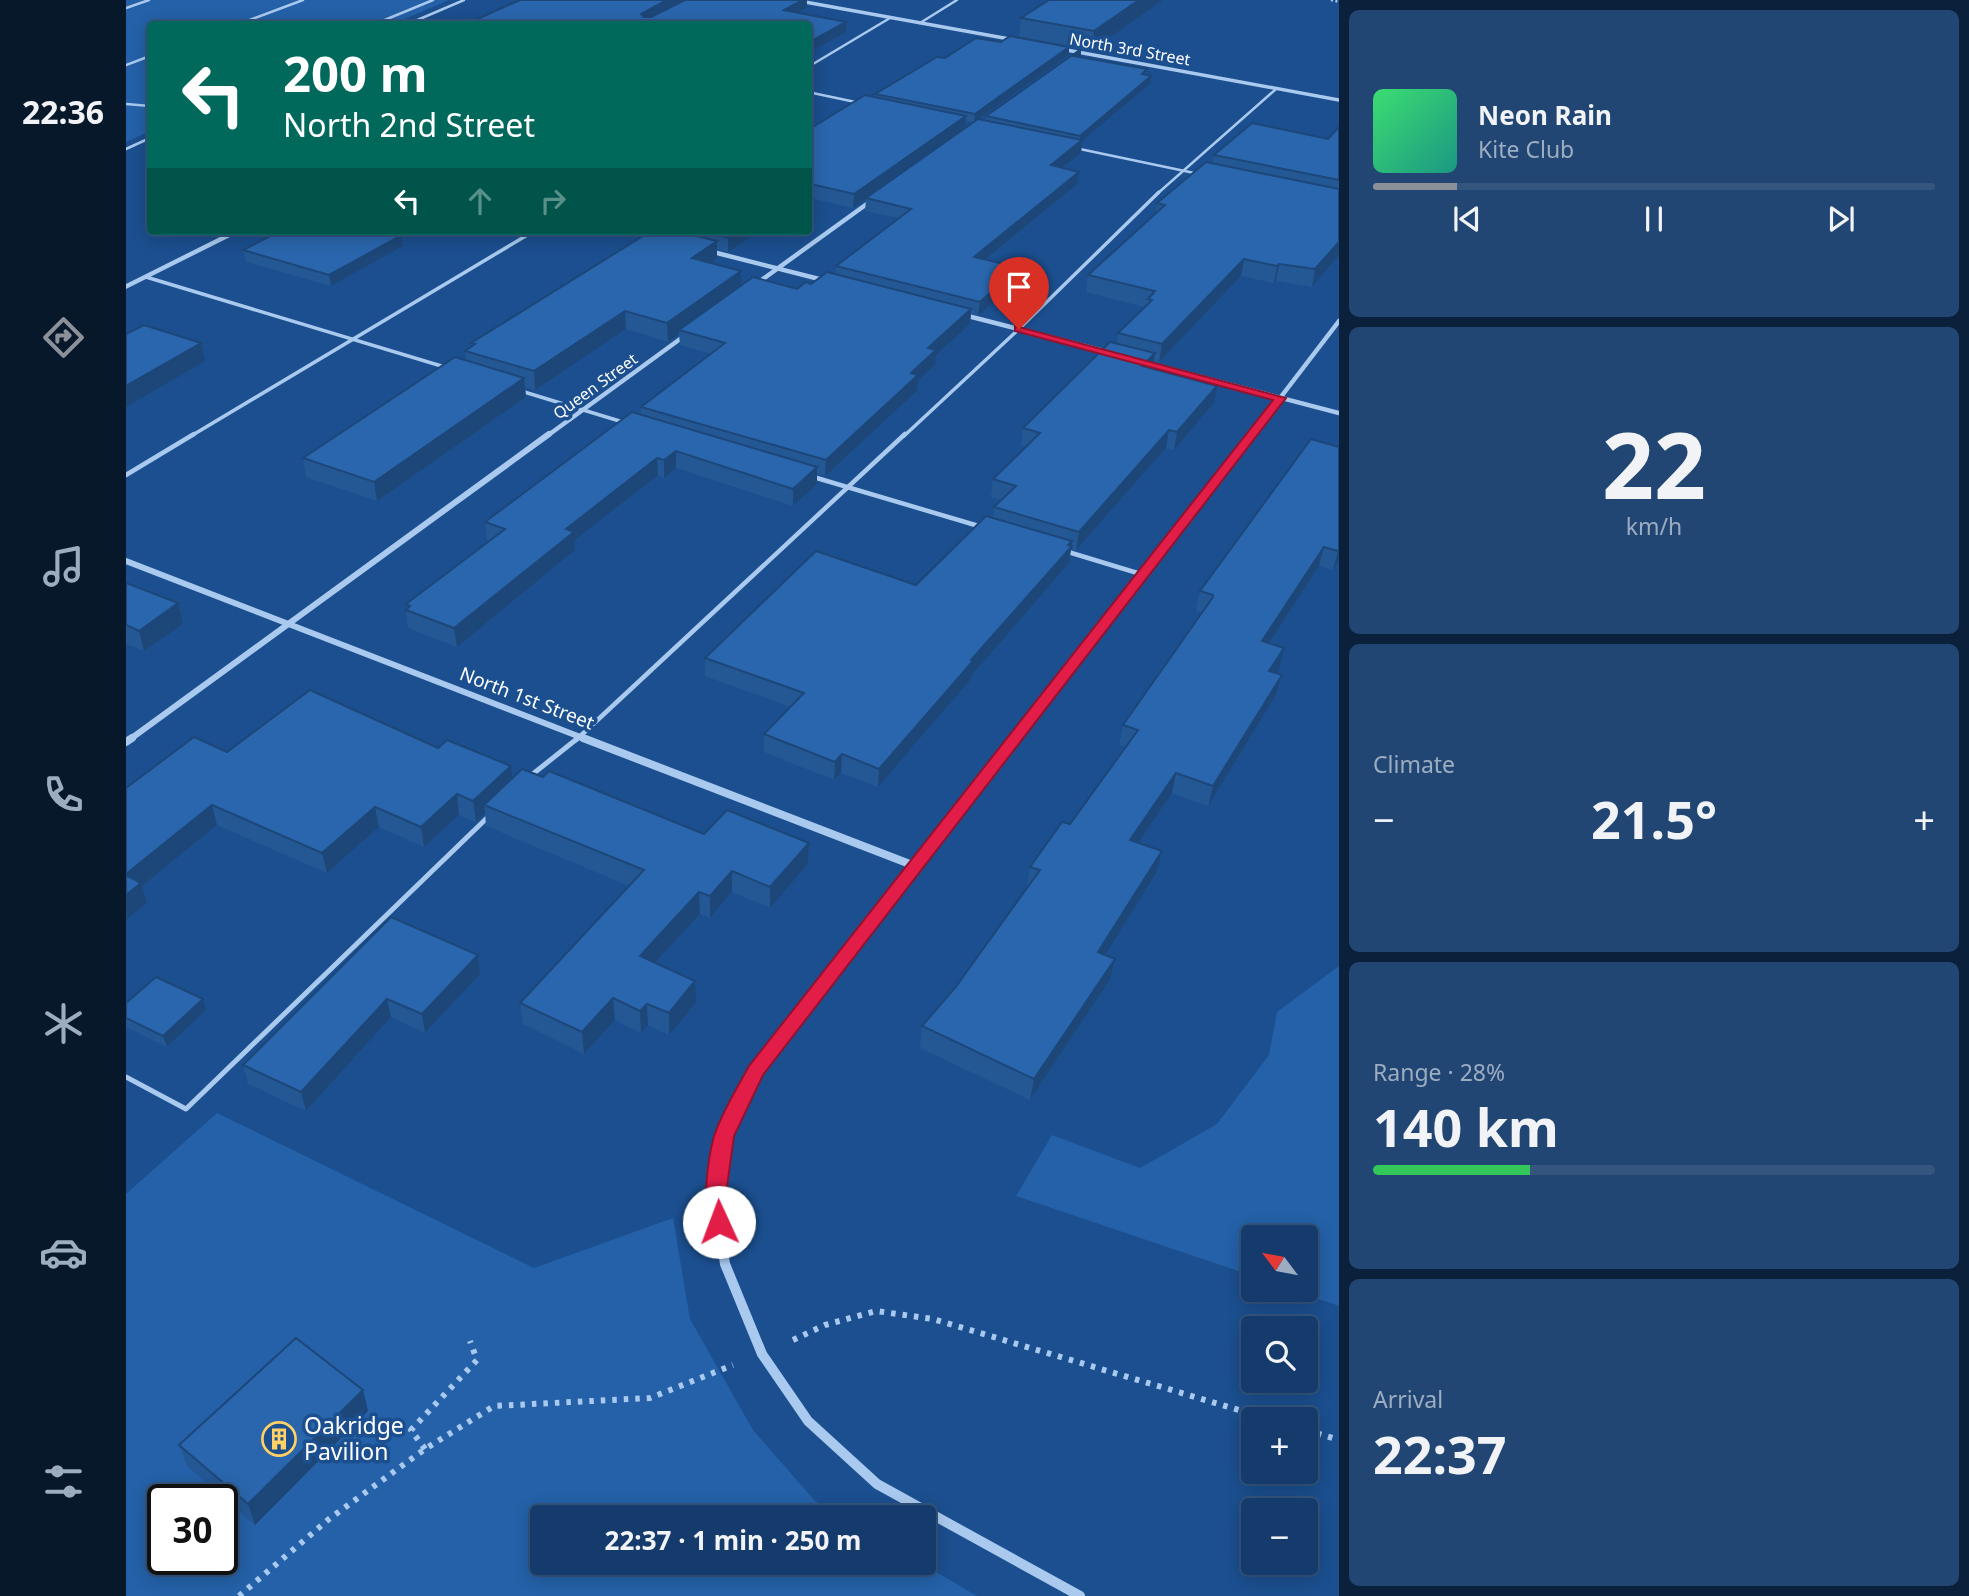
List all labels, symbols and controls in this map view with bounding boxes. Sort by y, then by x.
street label: North 3rd Street [1068,28,1192,70]
text: 200 m [283,40,428,106]
icon: left [168,49,259,140]
text: 22:36 [22,90,104,133]
text: Neon Rain [1478,97,1612,133]
text: North 2nd Street [283,103,535,146]
text: Kite Club [1478,133,1574,165]
icon: left [388,182,426,220]
icon: ahead [461,182,499,220]
icon: right [534,182,572,220]
icon: previous [1448,200,1486,238]
icon: pause [1635,200,1673,238]
icon: next [1822,200,1860,238]
pin [989,257,1049,329]
icon: arrive [1000,268,1038,306]
icon: directions [39,313,88,362]
street label: Queen Street [548,348,642,424]
text: 22 [1602,402,1706,526]
text: km/h [1626,510,1682,542]
icon: music [39,542,88,591]
street label: North 1st Street [456,660,598,736]
text: Climate [1373,748,1455,780]
icon: phone [39,770,88,819]
text: 21.5° [1591,783,1717,854]
text: − [1373,793,1395,845]
text: + [1913,793,1935,845]
icon: climate [39,999,88,1048]
text: Range · 28% [1373,1056,1505,1088]
text: 140 km [1373,1091,1559,1162]
position arrow [682,1185,756,1259]
north arrow [1241,1225,1318,1302]
map controls [1241,1225,1318,1575]
icon: car [39,1228,88,1277]
button: search [1241,1316,1318,1393]
text: Arrival [1373,1383,1443,1415]
button: + [1241,1407,1318,1484]
place label: Oakridge Pavilion [304,1409,404,1467]
text: 22:37 [1373,1418,1507,1489]
building icon: Oakridge Pavilion [260,1420,298,1458]
icon: filters [39,1457,88,1506]
speed limit sign: 30 [147,1484,238,1575]
button: − [1241,1498,1318,1575]
text: 22:37 · 1 min · 250 m [605,1522,861,1558]

